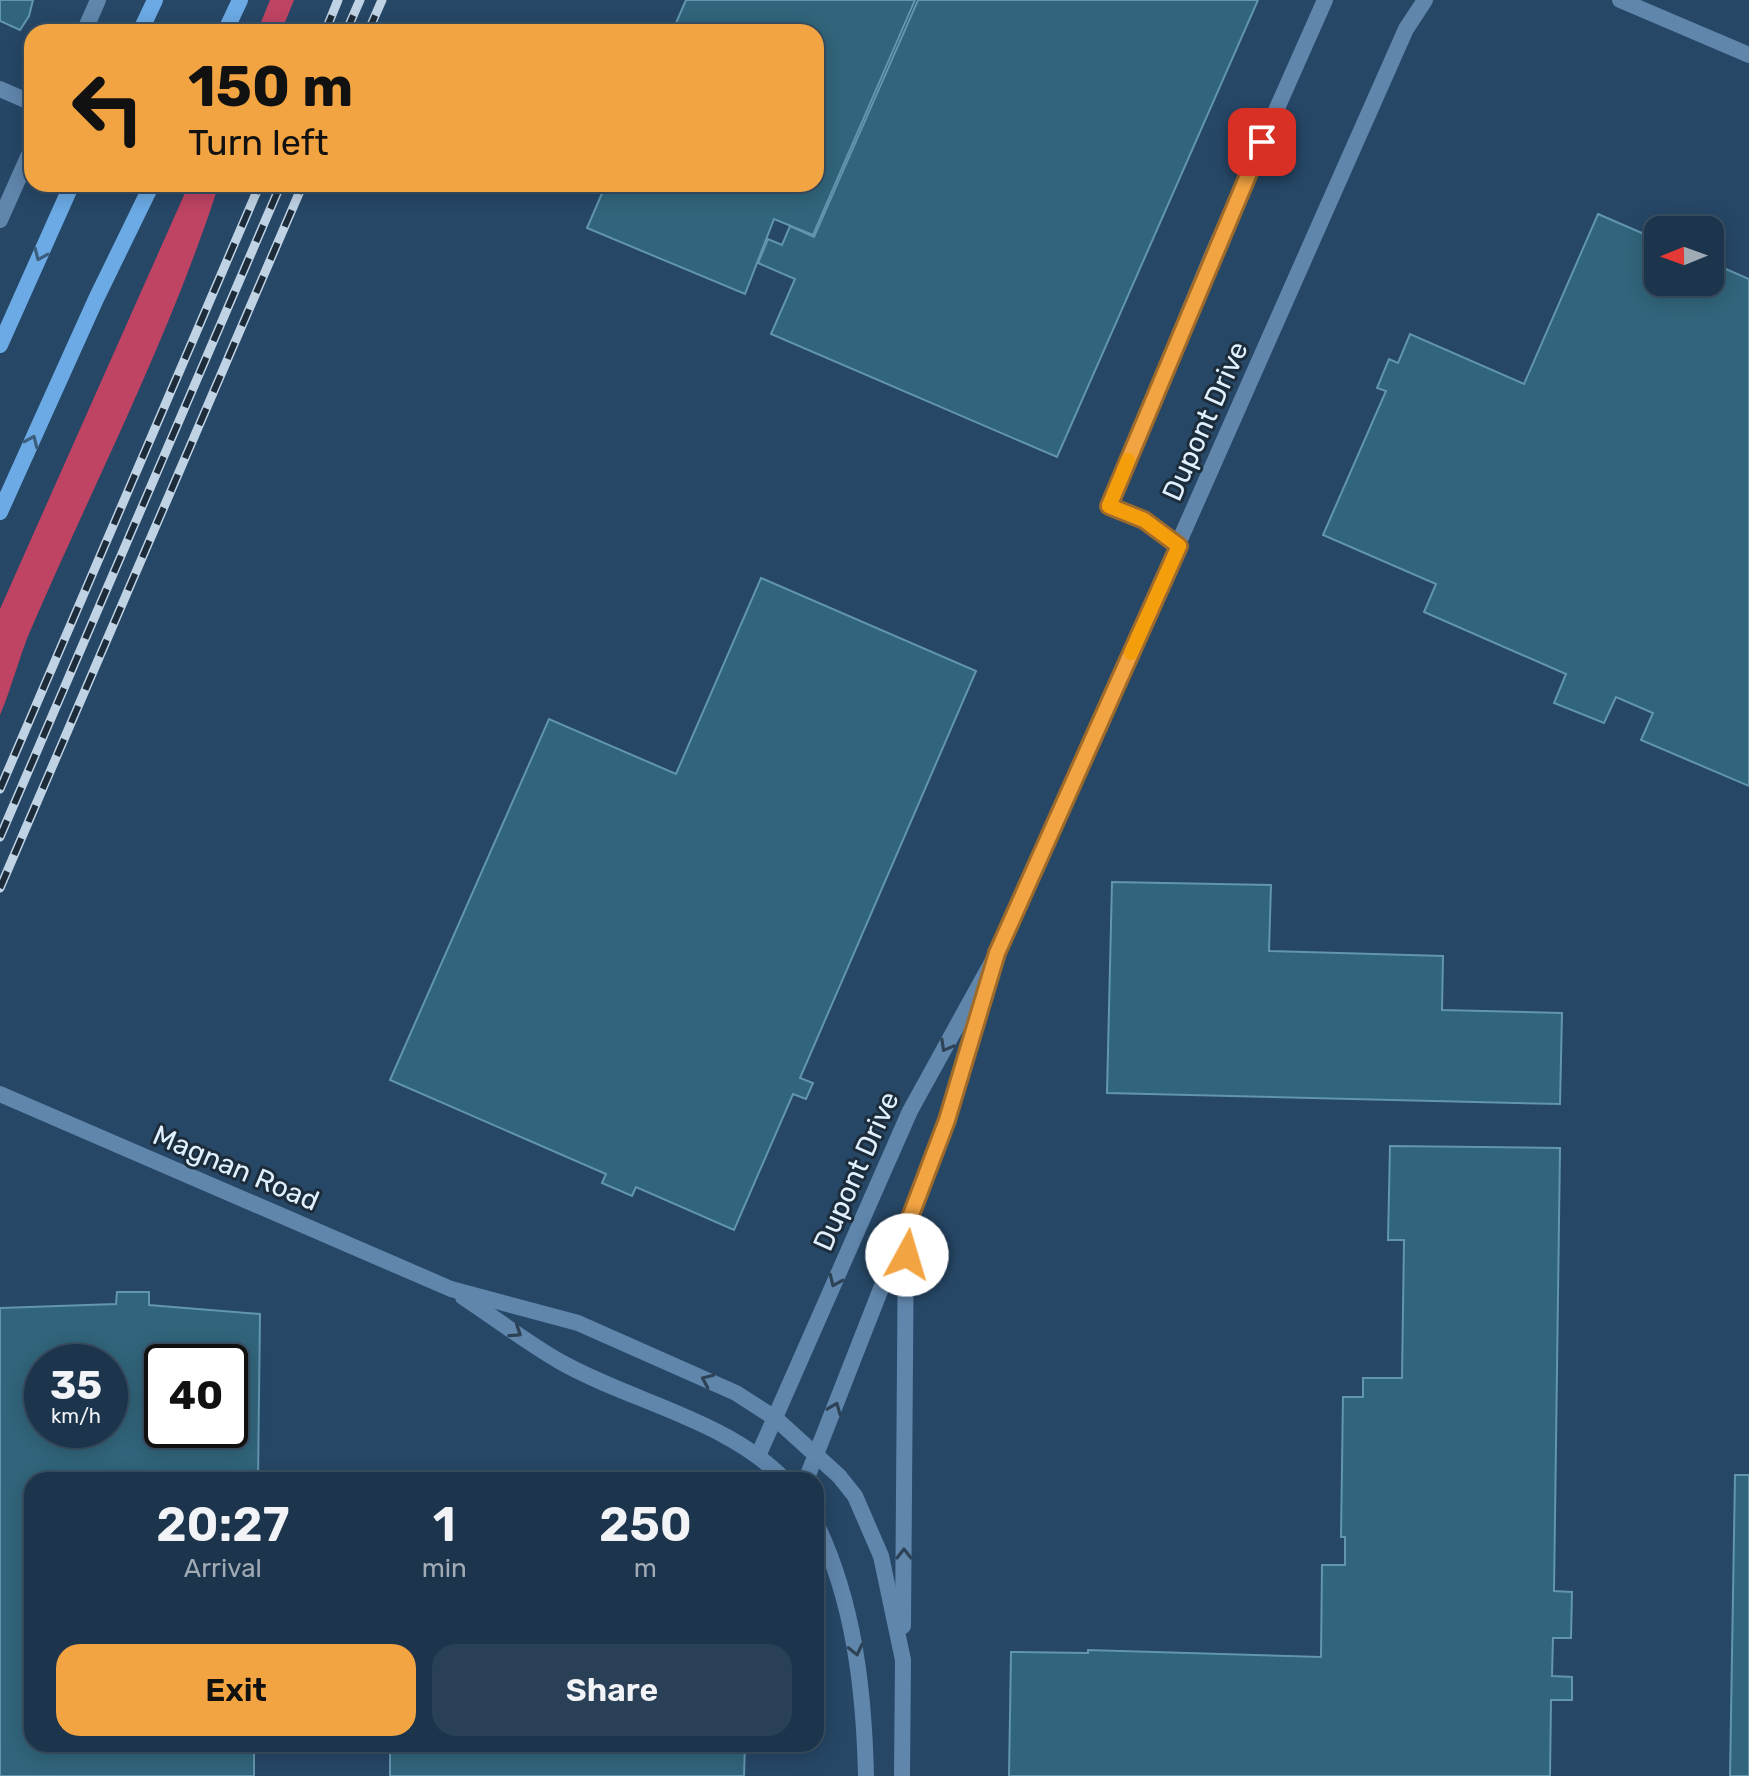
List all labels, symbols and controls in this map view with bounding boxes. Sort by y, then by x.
text: 150 m [188,54,353,120]
icon: left [56,56,160,160]
pin [1228,108,1296,176]
icon: arrive [1240,120,1284,164]
text: Turn left [188,121,329,164]
north arrow [1644,216,1724,296]
map controls [1644,216,1724,296]
one-way arrow [34,247,50,261]
street label: Dupont Drive [1155,336,1255,506]
one-way arrow [22,435,38,449]
one-way arrow [940,1037,956,1051]
street label: Dupont Drive [806,1086,906,1256]
street label: Magnan Road [148,1118,324,1218]
position arrow [865,1213,949,1297]
one-way arrow [829,1272,845,1287]
one-way arrow [508,1323,522,1338]
speed limit sign: 40 [144,1344,248,1448]
text: 35 [50,1362,102,1409]
one-way arrow [701,1373,715,1389]
one-way arrow [825,1402,842,1416]
text: km/h [51,1404,101,1428]
text: 20:27 [156,1496,289,1553]
text: 1 [433,1496,456,1553]
text: 250 [599,1496,692,1553]
one-way arrow [895,1547,912,1560]
text: Arrival [184,1553,262,1584]
text: min [422,1553,467,1584]
text: m [634,1553,657,1584]
one-way arrow [847,1643,864,1656]
button: Exit [56,1644,416,1736]
button: Share [432,1644,792,1736]

